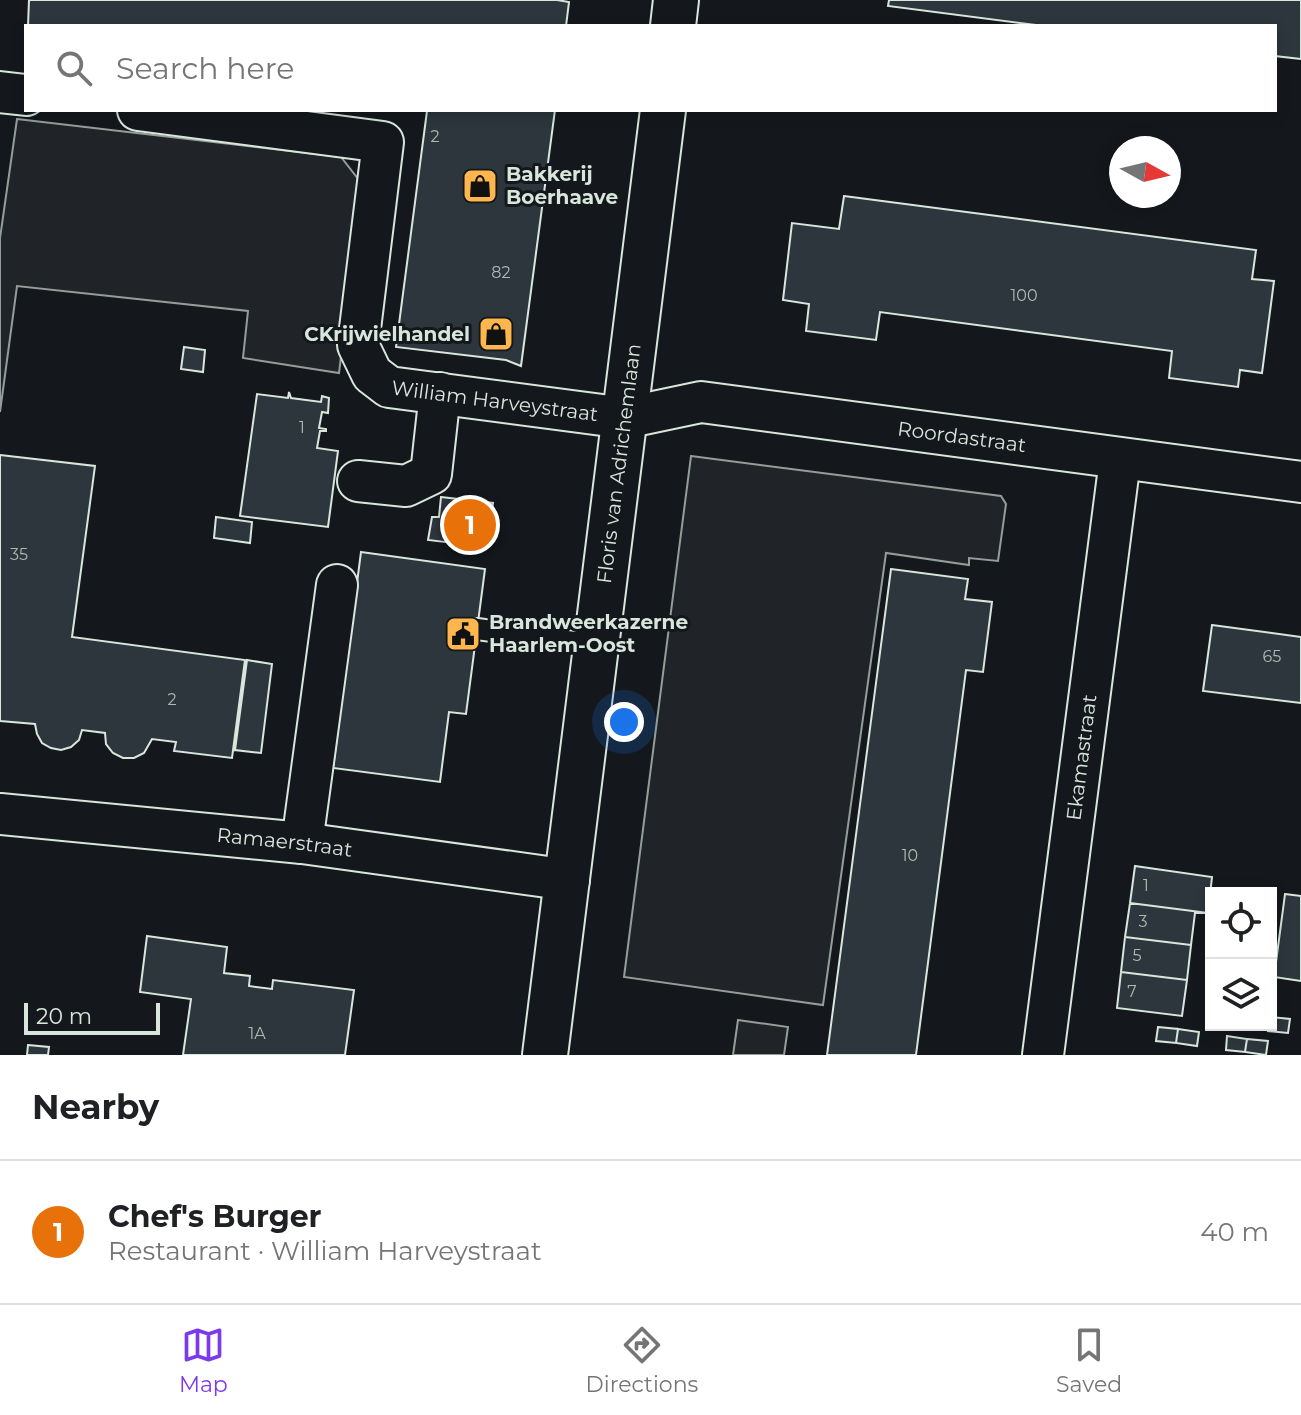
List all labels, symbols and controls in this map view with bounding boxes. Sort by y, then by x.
search box [24,24,1277,112]
icon: search [52,46,96,90]
text: Search here [116,50,294,87]
house number: 2 [430,127,440,146]
north arrow [1109,136,1181,208]
place label: Bakkerij Boerhaave [506,162,618,209]
shop icon: Bakkerij Boerhaave [461,167,499,205]
house number: 82 [491,263,511,282]
house number: 100 [1011,286,1037,305]
shop icon: CKrijwielhandel [477,315,515,353]
place label: CKrijwielhandel [304,322,470,346]
street label: Floris van Adrichemlaan [592,342,646,585]
street label: William Harveystraat [390,375,600,426]
street label: Roordastraat [896,416,1028,457]
house number: 1 [299,418,305,437]
pin: 1 [444,495,496,555]
house number: 35 [10,545,28,564]
place label: Brandweerkazerne Haarlem-Oost [489,610,688,657]
public building icon: Brandweerkazerne Haarlem-Oost [444,615,482,653]
house number: 65 [1263,647,1281,666]
house number: 2 [167,690,177,709]
street label: Ekamastraat [1061,693,1102,822]
your location [604,702,644,742]
street label: Ramaerstraat [216,823,354,862]
house number: 10 [902,846,918,865]
house number: 1 [1143,876,1149,895]
map controls [1205,887,1277,1031]
button: locate [1205,887,1277,959]
house number: 3 [1138,912,1148,931]
house number: 5 [1132,946,1142,965]
button: layers [1205,959,1277,1031]
house number: 7 [1127,982,1137,1001]
scale bar [24,999,160,1035]
text: 20 m [36,1003,92,1030]
house number: 1A [248,1024,266,1043]
text: Nearby [32,1086,159,1128]
text: Chef's Burger [108,1198,322,1235]
text: 1 [53,1216,63,1248]
text: 40 m [1200,1216,1269,1248]
text: Restaurant · William Harveystraat [108,1235,542,1267]
tab: Map [179,1323,228,1398]
tab: Directions [586,1323,698,1398]
tab: Saved [1056,1323,1122,1398]

